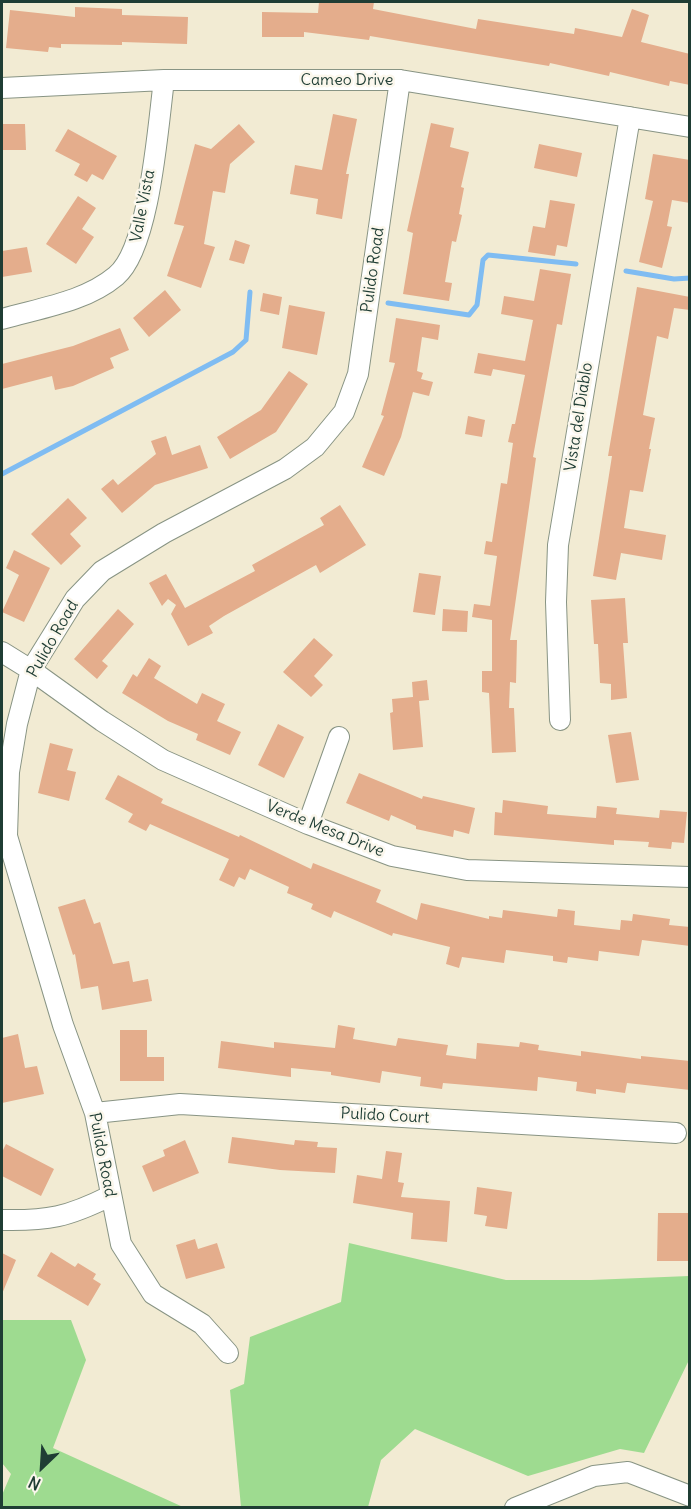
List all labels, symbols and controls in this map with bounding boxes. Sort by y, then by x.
street label: Cameo Drive [301,70,393,90]
street label: Valle Vista [127,168,159,244]
street label: Pulido Road [358,226,388,314]
street label: Vista del Diablo [561,361,597,473]
street label: Pulido Road [23,597,83,681]
street label: Verde Mesa Drive [263,797,387,861]
street label: Pulido Court [340,1104,430,1128]
street label: Pulido Road [84,1111,120,1199]
north arrow [12,1437,72,1497]
text: N [25,1472,44,1495]

